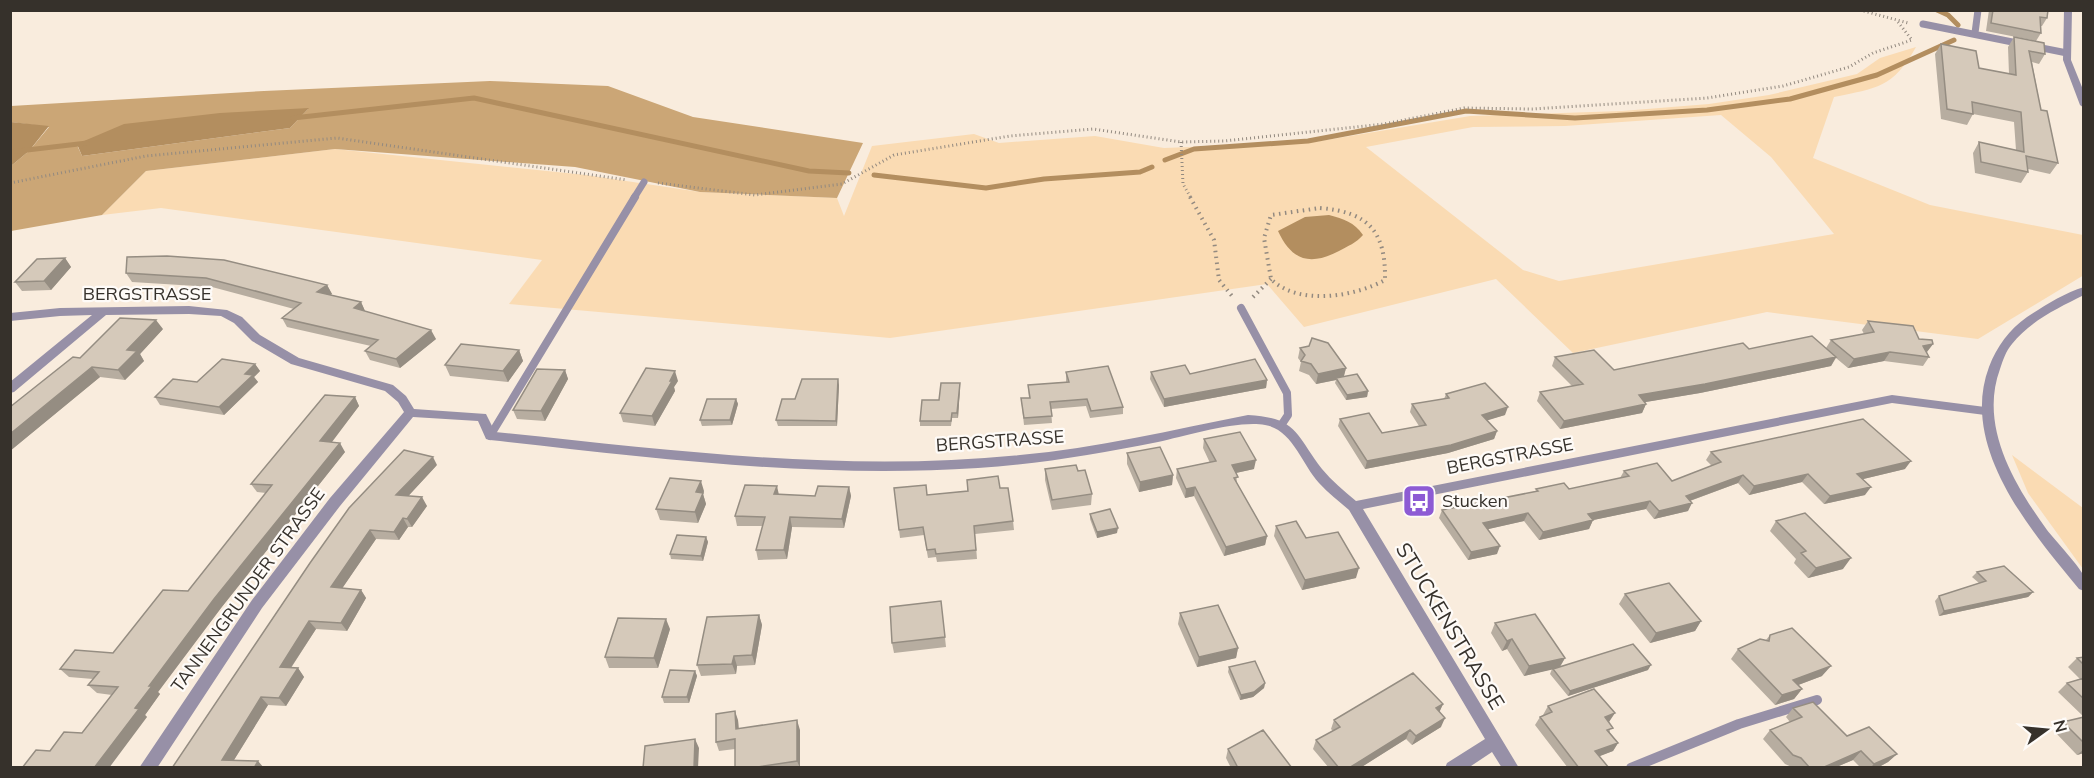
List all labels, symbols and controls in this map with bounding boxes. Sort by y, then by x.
street label: BERGSTRASSE [83,282,211,305]
street label: BERGSTRASSE [935,425,1065,456]
street label: BERGSTRASSE [1445,432,1575,479]
street label: TANNENGRUNDER STRASSE [166,483,330,696]
bus stop icon: Stucken [1401,483,1437,519]
place label: Stucken [1442,489,1508,512]
street label: STUCKENSTRASSE [1391,537,1511,714]
north arrow [2016,700,2076,760]
text: N [2049,718,2072,735]

